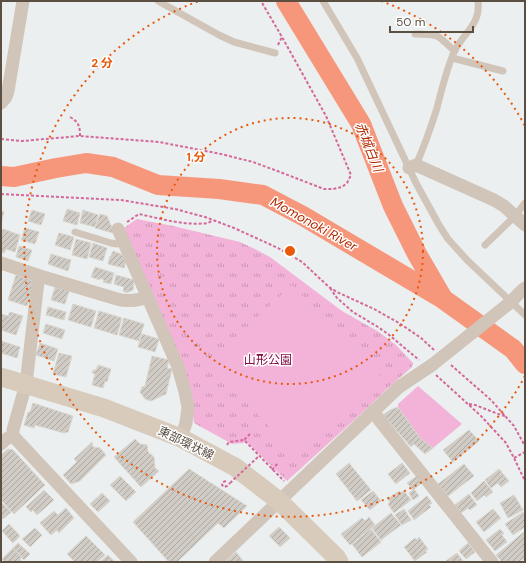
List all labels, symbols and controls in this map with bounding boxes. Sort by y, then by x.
scale bar [390,8,473,34]
text: 50 m [396,14,425,30]
text: 2 分 [91,55,113,71]
water label: 赤城白川 [351,120,387,176]
text: 1 分 [186,149,206,165]
water label: Momonoki River [268,193,361,255]
centre of rings [283,244,297,258]
park label: 山形公園 [244,352,292,368]
street label: 東部環状線 [156,423,216,463]

